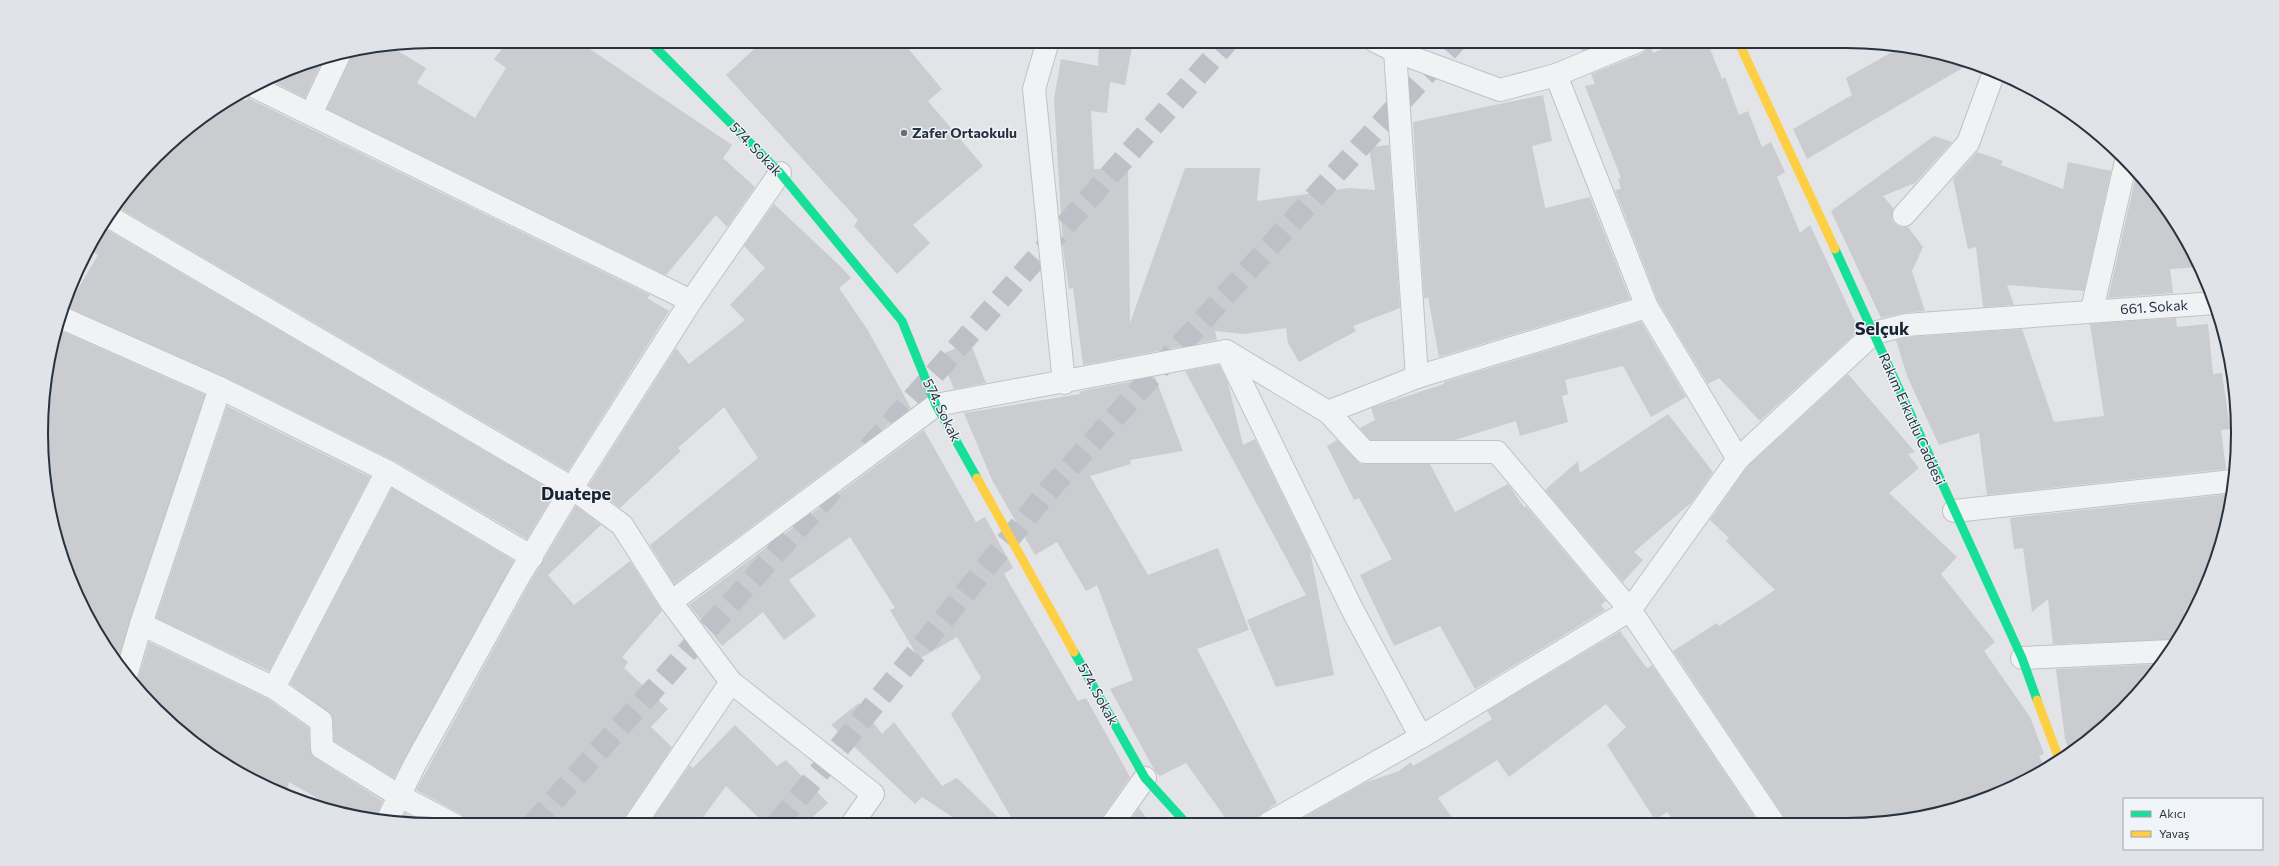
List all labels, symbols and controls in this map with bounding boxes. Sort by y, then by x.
street label: 574. Sokak [727,118,786,179]
place label: Zafer Ortaokulu [912,124,1017,141]
marker: Zafer Ortaokulu [899,128,909,138]
street label: 661. Sokak [2119,296,2189,317]
district label: Selçuk [1855,317,1910,339]
street label: Rakım Erkutlu Caddesi [1876,350,1949,487]
street label: 574. Sokak [920,376,965,444]
district label: Duatepe [541,482,611,504]
street label: 574. Sokak [1075,660,1123,728]
legend [2123,798,2263,850]
text: Akıcı [2159,806,2186,820]
text: Yavaş [2159,826,2190,840]

